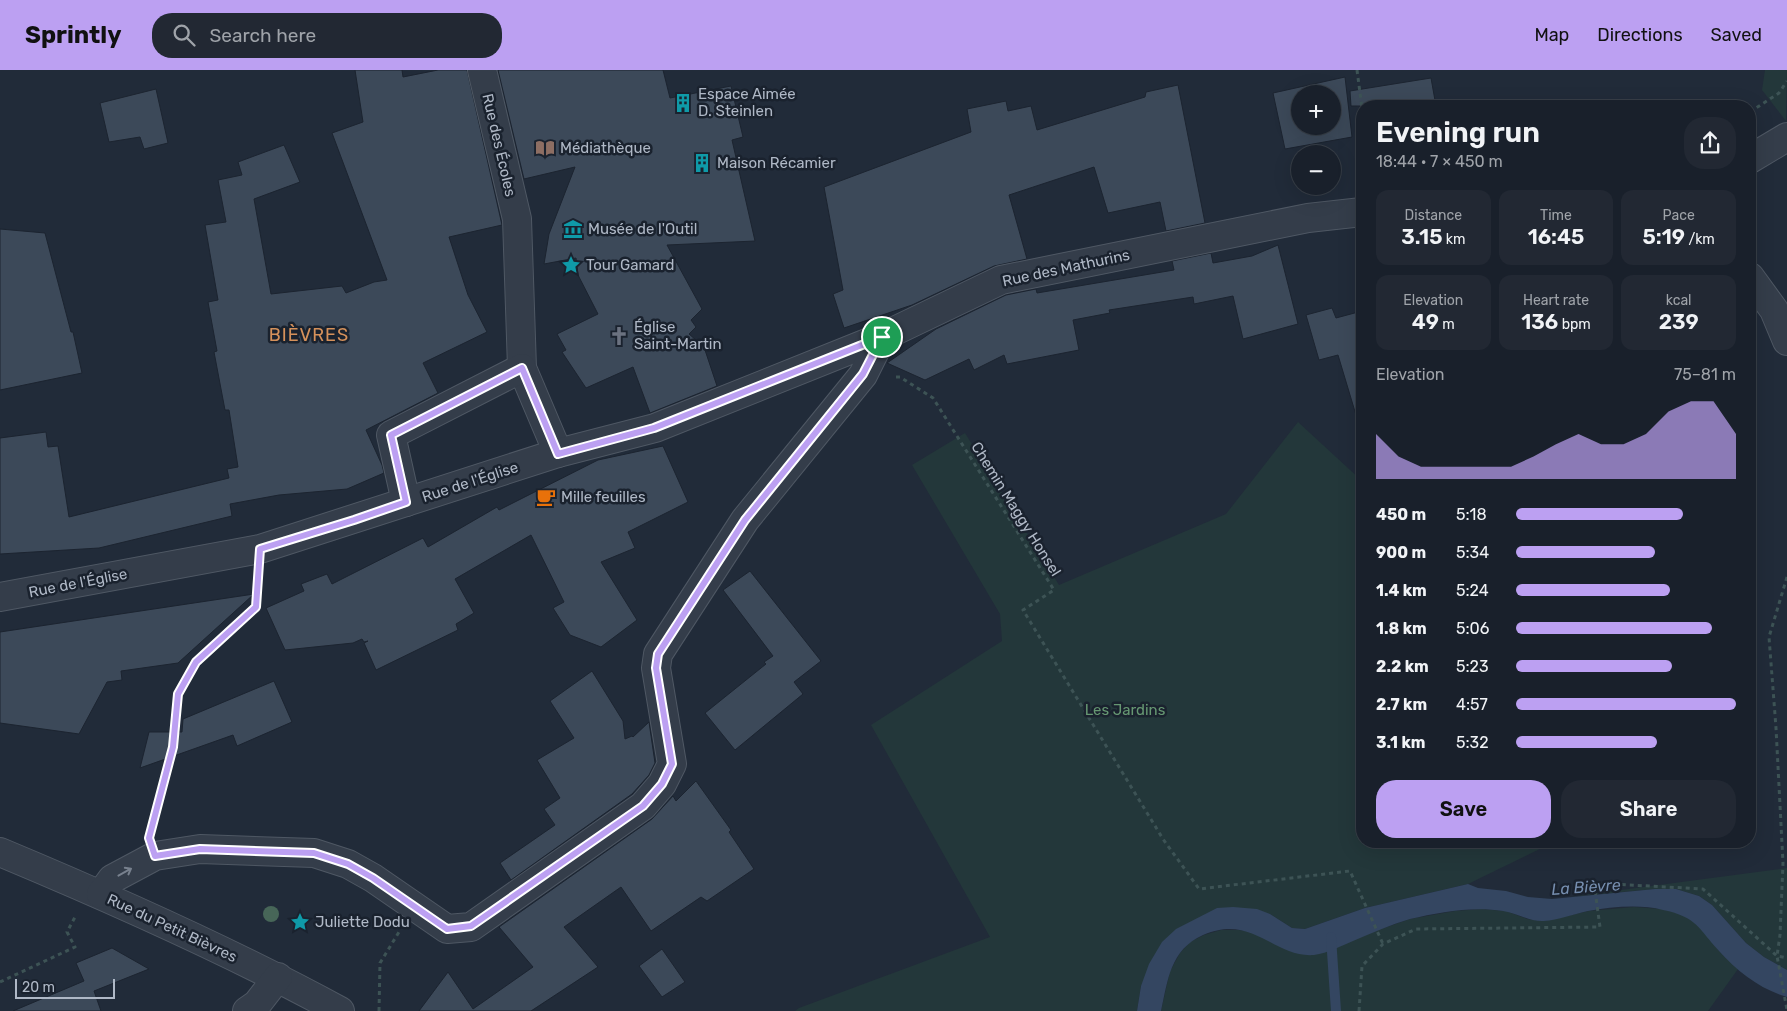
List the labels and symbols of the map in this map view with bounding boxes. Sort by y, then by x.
place label: Espace Aimée D. Steinlen [698,85,796,120]
street label: Rue des Écoles [478,92,520,199]
building icon: Espace Aimée D. Steinlen [672,92,694,114]
library icon: Médiathèque [534,137,556,159]
place label: Médiathèque [560,139,651,157]
building icon: Maison Récamier [691,152,713,174]
place label: Maison Récamier [717,154,836,172]
museum icon: Musée de l'Outil [562,218,584,240]
place label: Musée de l'Outil [588,220,697,238]
street label: Rue des Mathurins [1001,246,1132,290]
place icon: Tour Gamard [560,254,582,276]
place label: Tour Gamard [586,256,675,274]
pin [861,316,903,358]
place label: Église Saint-Martin [634,318,722,353]
district label: BIÈVRES [269,324,349,346]
church icon: Église Saint-Martin [608,325,630,347]
street label: Chemin Maggy Honsel [967,438,1065,580]
street label: Rue de l'Église [420,458,520,506]
cafe icon: Mille feuilles [535,486,557,508]
place label: Mille feuilles [561,488,646,506]
street label: Rue de l'Église [27,565,129,601]
park label: Les Jardins [1085,701,1166,719]
one-way arrow [118,867,133,877]
water label: La Bièvre [1551,875,1621,899]
street label: Rue du Petit Bièvres [104,890,240,966]
place icon: Juliette Dodu [289,911,311,933]
place label: Juliette Dodu [315,913,410,931]
scale bar [15,976,115,999]

